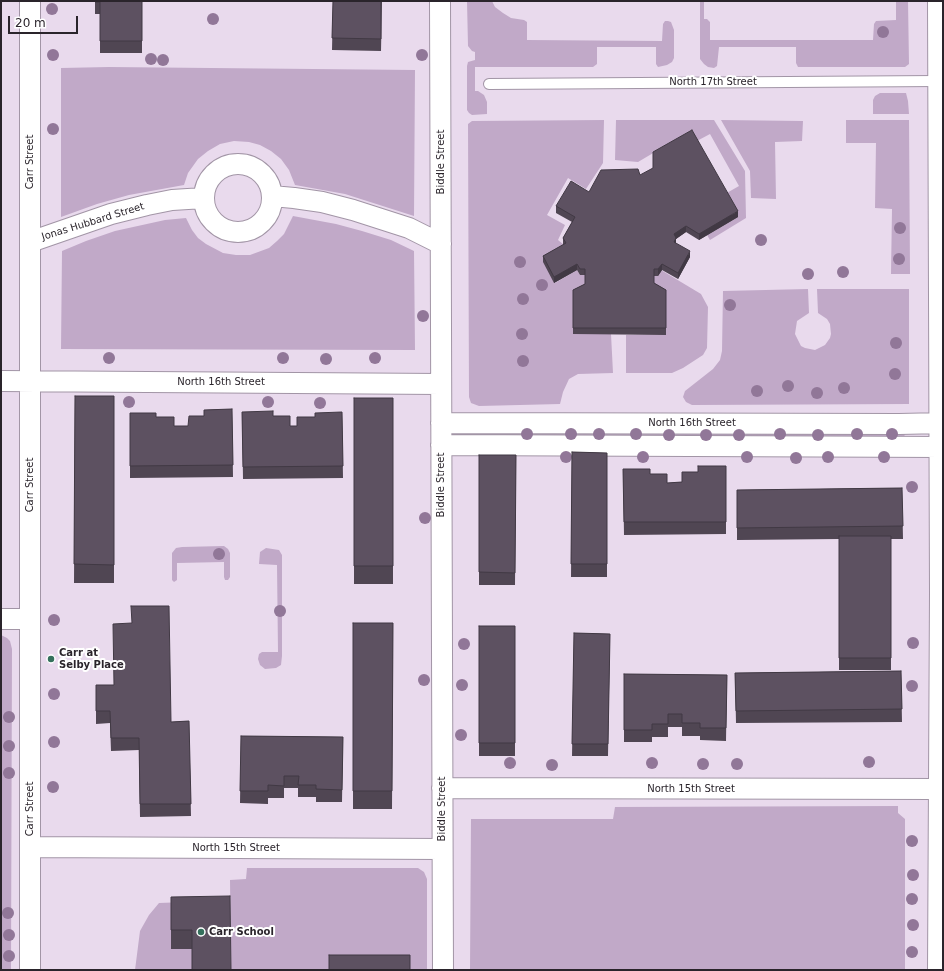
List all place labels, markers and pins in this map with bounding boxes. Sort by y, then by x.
place label: Carr at Selby Place [59,647,124,670]
marker: Carr at Selby Place [46,654,56,664]
place label: Carr School [209,926,274,938]
marker: Carr School [196,927,206,937]

